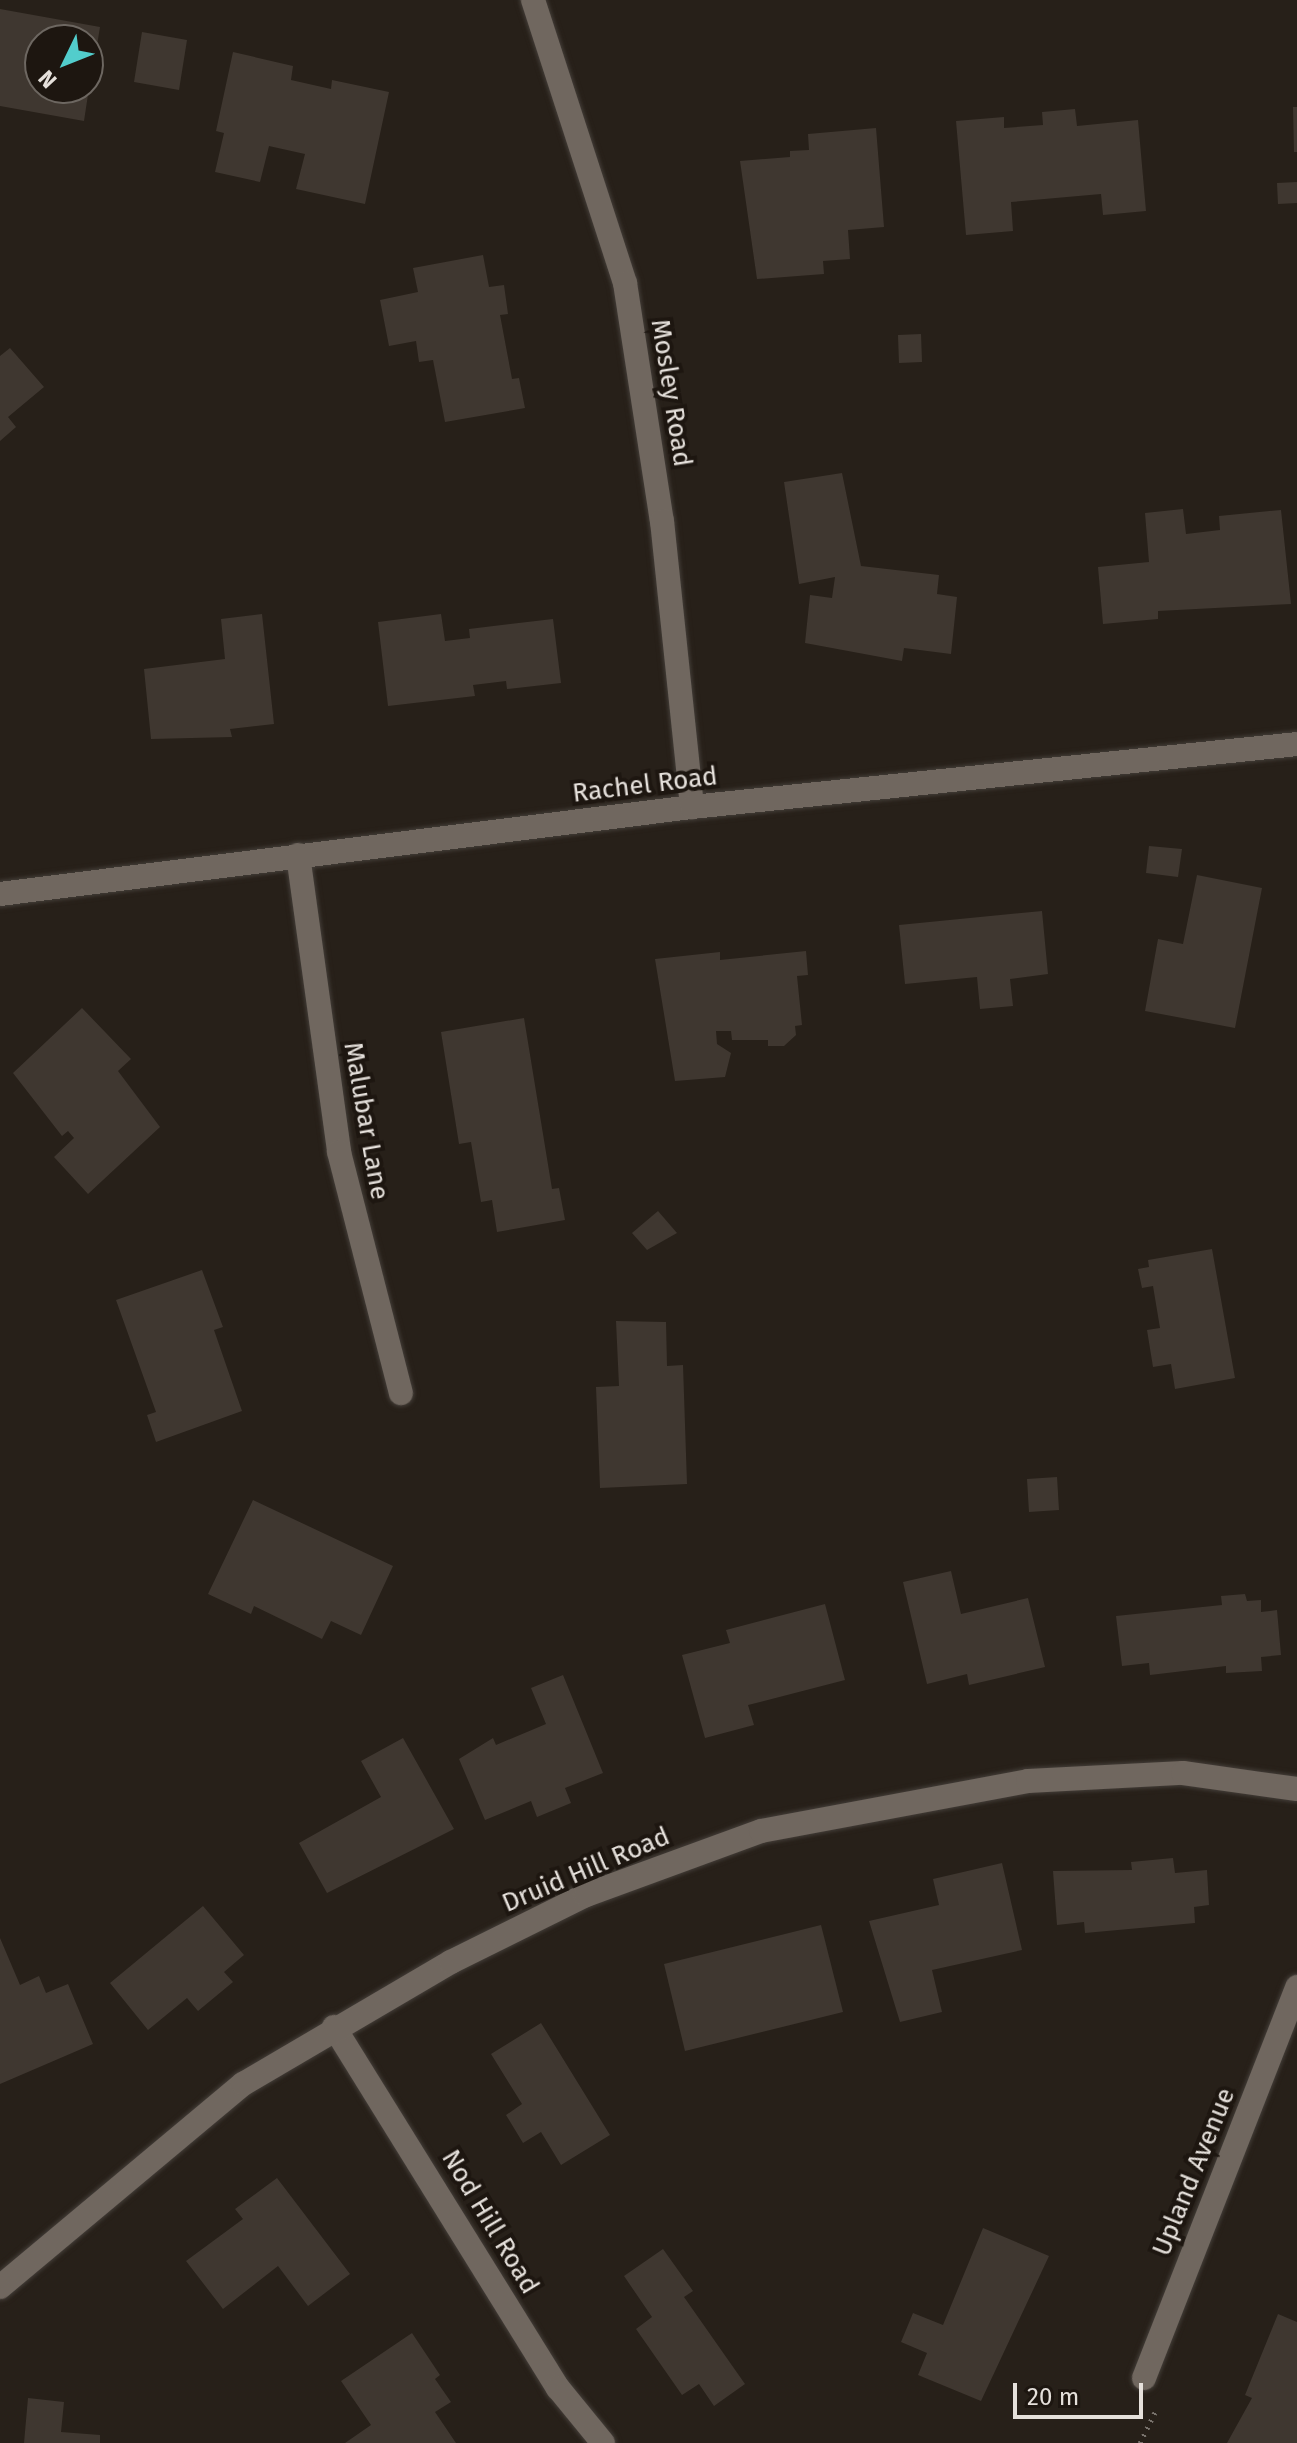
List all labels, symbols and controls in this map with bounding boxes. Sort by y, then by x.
north arrow [24,24,104,104]
text: N [33,65,62,94]
street label: Mosley Road [644,317,698,469]
street label: Rachel Road [571,761,719,809]
street label: Malubar Lane [337,1040,395,1202]
street label: Druid Hill Road [498,1821,674,1919]
street label: Upland Avenue [1146,2084,1242,2260]
street label: Nod Hill Road [435,2144,545,2300]
scale bar [1017,2367,1147,2417]
text: 20 m [1027,2383,1079,2411]

